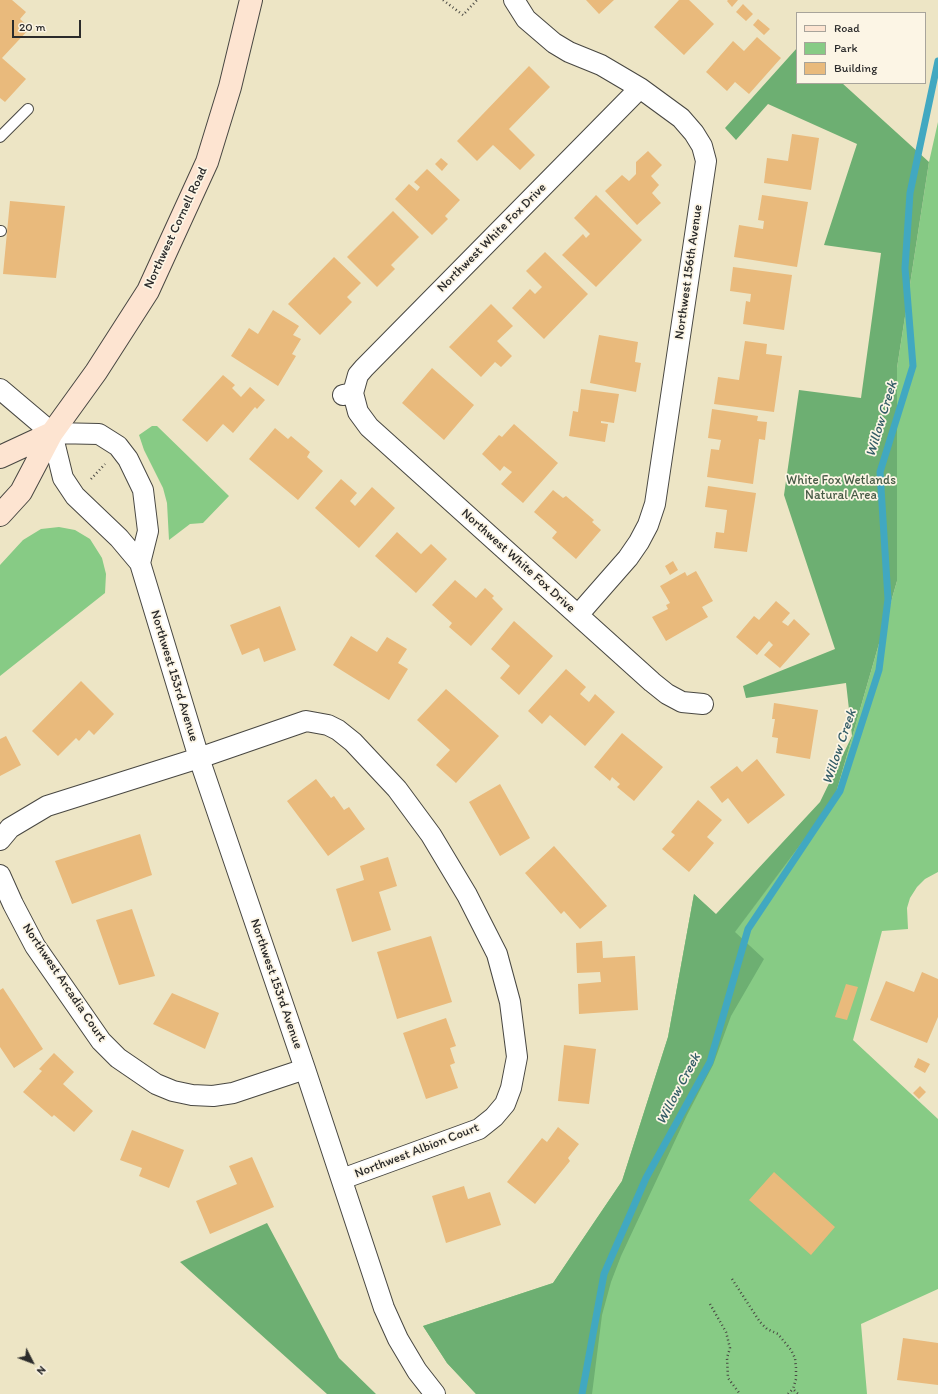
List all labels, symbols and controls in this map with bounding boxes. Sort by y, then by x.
scale bar [14,12,83,38]
legend [796,12,926,84]
text: 20 m [19,20,46,34]
text: Road [834,21,860,35]
text: Park [834,41,858,55]
text: Building [834,61,877,75]
street label: Northwest Cornell Road [141,165,211,291]
street label: Northwest White Fox Drive [434,180,550,296]
street label: Northwest 156th Avenue [672,204,706,340]
water label: Willow Creek [863,379,901,459]
park label: White Fox Wetlands Natural Area [786,473,896,504]
street label: Northwest White Fox Drive [458,506,578,616]
street label: Northwest 153rd Avenue [147,608,201,744]
water label: Willow Creek [819,707,861,787]
street label: Northwest 153rd Avenue [246,917,306,1051]
street label: Northwest Arcadia Court [19,921,109,1045]
water label: Willow Creek [653,1051,705,1127]
street label: Northwest Albion Court [353,1120,481,1182]
north arrow [12,1342,52,1382]
text: N [34,1363,49,1377]

